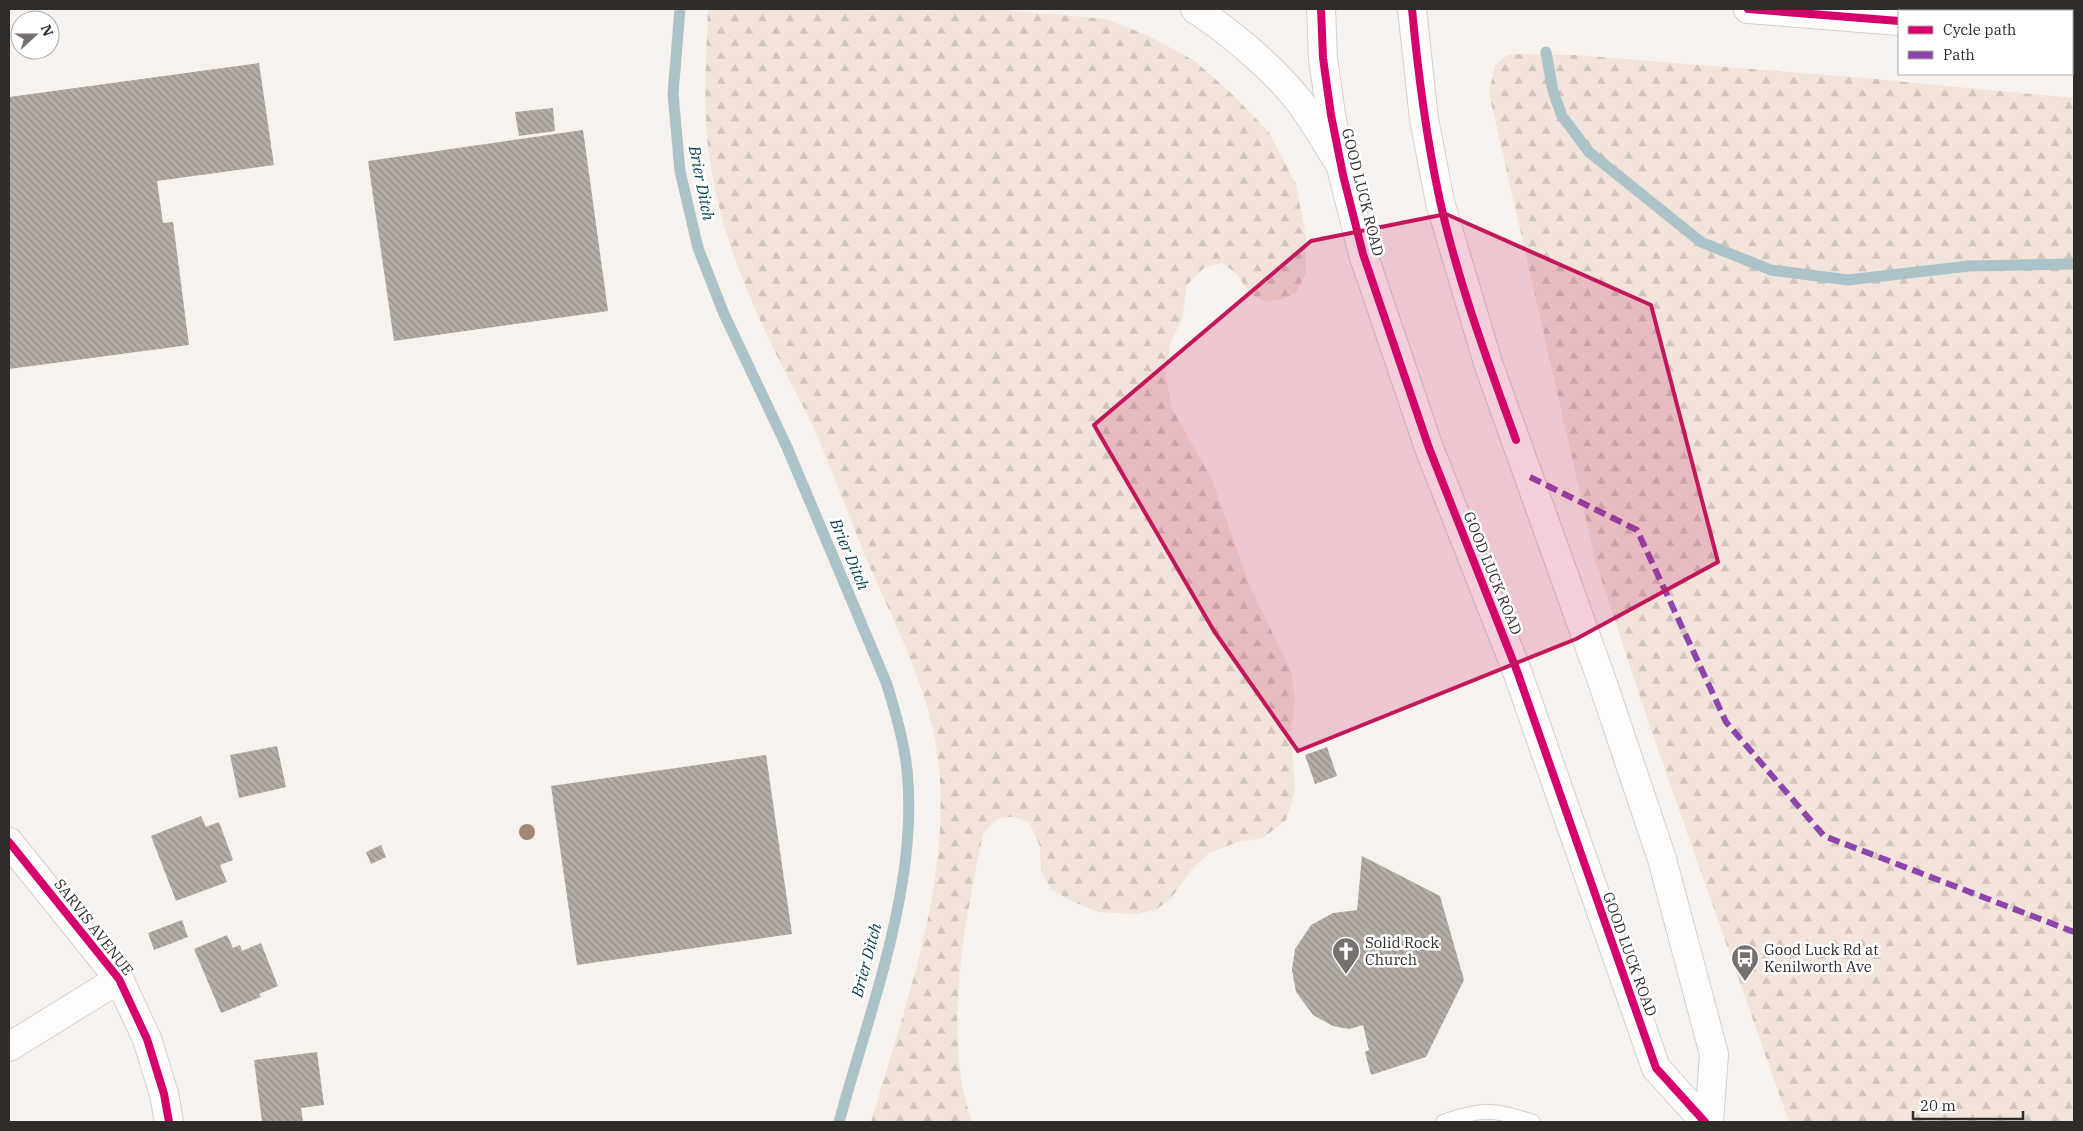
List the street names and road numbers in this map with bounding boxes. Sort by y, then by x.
street label: GOOD LUCK ROAD [1338,126,1388,258]
street label: GOOD LUCK ROAD [1460,509,1526,637]
street label: SARVIS AVENUE [50,875,138,979]
street label: GOOD LUCK ROAD [1599,889,1661,1019]

